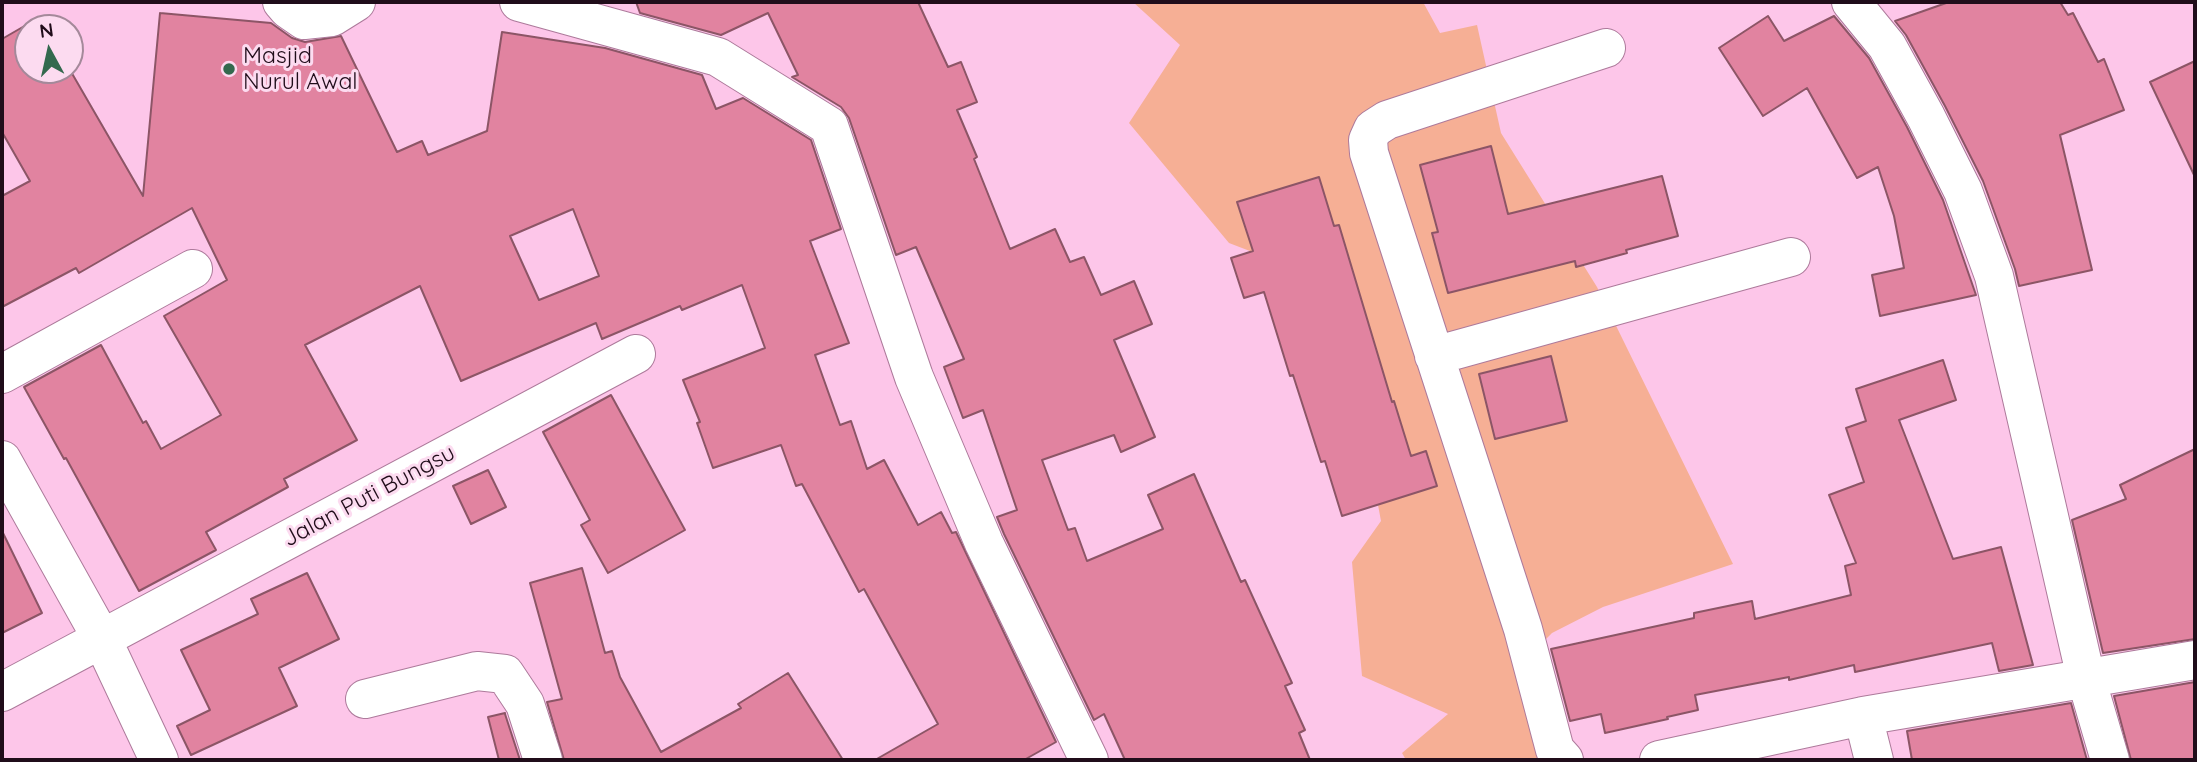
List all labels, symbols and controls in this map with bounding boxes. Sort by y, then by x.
north arrow [14,14,84,84]
text: N [38,17,55,43]
place label: Masjid Nurul Awal [243,42,358,96]
marker: Masjid Nurul Awal [221,61,237,77]
street label: Jalan Puti Bungsu [278,439,460,553]

